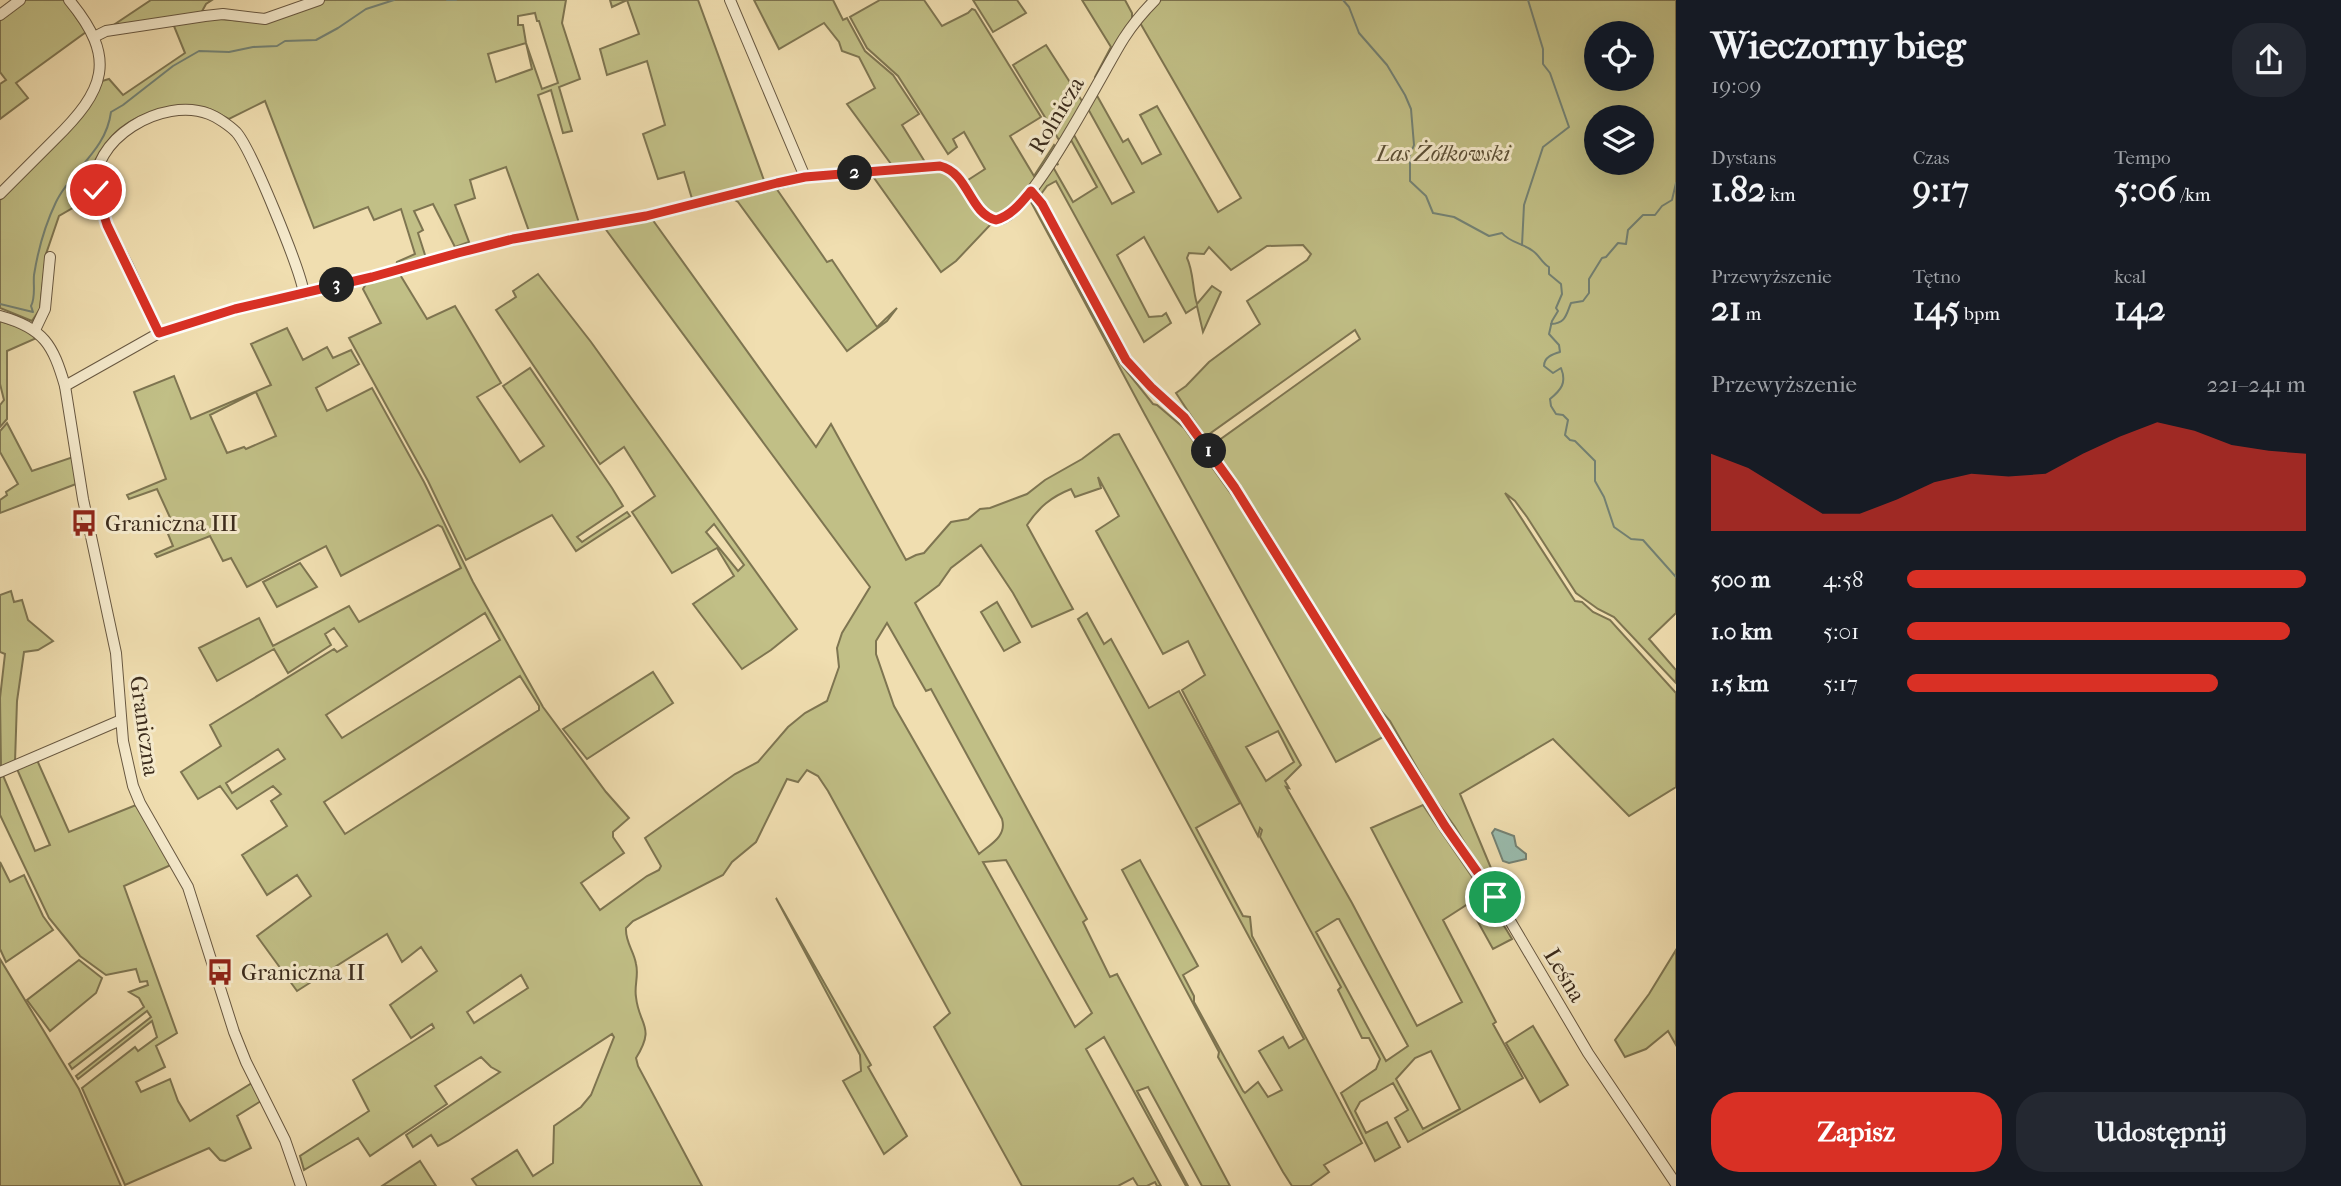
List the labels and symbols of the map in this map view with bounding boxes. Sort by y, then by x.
street label: Rolnicza [1023,71,1090,159]
park label: Las Żółkowski [1374,140,1512,167]
pin: 2 [838,156,872,190]
pin [66,160,126,220]
pin: 3 [320,268,354,302]
pin: 1 [1192,434,1226,468]
bus stop icon: Graniczna III [69,508,99,538]
place label: Graniczna III [105,510,238,537]
street label: Graniczna [124,674,165,778]
pin [1465,867,1525,927]
street label: Leśna [1538,944,1591,1007]
bus stop icon: Graniczna II [205,957,235,987]
place label: Graniczna II [241,959,365,986]

